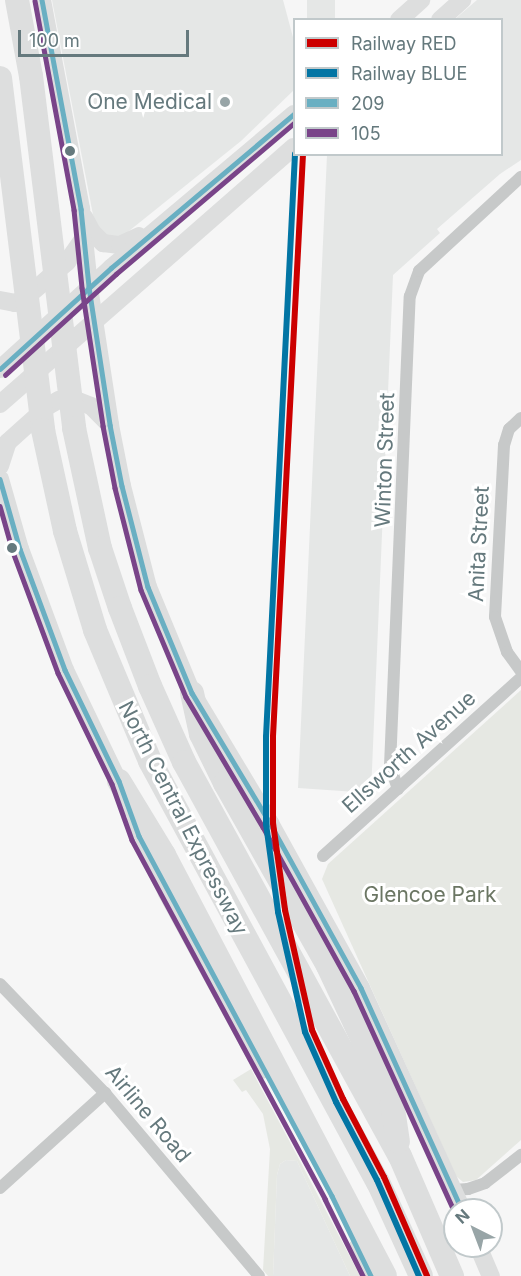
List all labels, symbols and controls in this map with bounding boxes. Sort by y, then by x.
scale bar [21,18,192,56]
legend [293,18,503,156]
text: 100 m [29,30,80,51]
text: Railway RED [351,33,456,54]
text: Railway BLUE [351,63,467,84]
place label: One Medical [87,89,212,115]
marker: One Medical [216,93,234,111]
text: 209 [351,93,385,114]
text: 105 [351,123,381,144]
unlabelled marker [64,145,76,157]
street label: Winton Street [370,392,400,528]
street label: Anita Street [463,485,495,603]
unlabelled marker [6,542,18,554]
street label: Ellsworth Avenue [337,686,481,818]
street label: North Central Expressway [113,697,253,939]
park label: Glencoe Park [363,882,497,908]
street label: Airline Road [100,1060,196,1168]
north arrow [443,1198,503,1258]
text: N [451,1205,474,1228]

